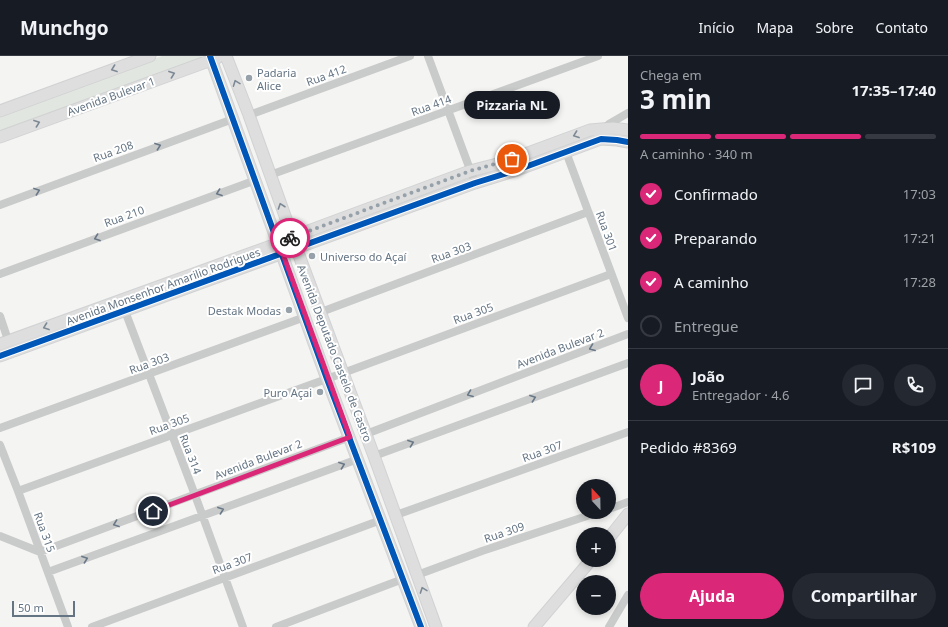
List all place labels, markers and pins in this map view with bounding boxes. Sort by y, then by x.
place label: Padaria Alice [257,65,296,93]
marker: Padaria Alice [244,73,254,83]
callout: Pizzaria NL [464,91,560,119]
pin [495,142,529,176]
place label: Universo do Açaí [320,249,408,264]
marker: Universo do Açaí [307,251,317,261]
place label: Destak Modas [208,303,281,318]
marker: Destak Modas [284,305,294,315]
place label: Puro Açai [263,385,312,400]
marker: Puro Açai [315,387,325,397]
pin [136,494,170,528]

